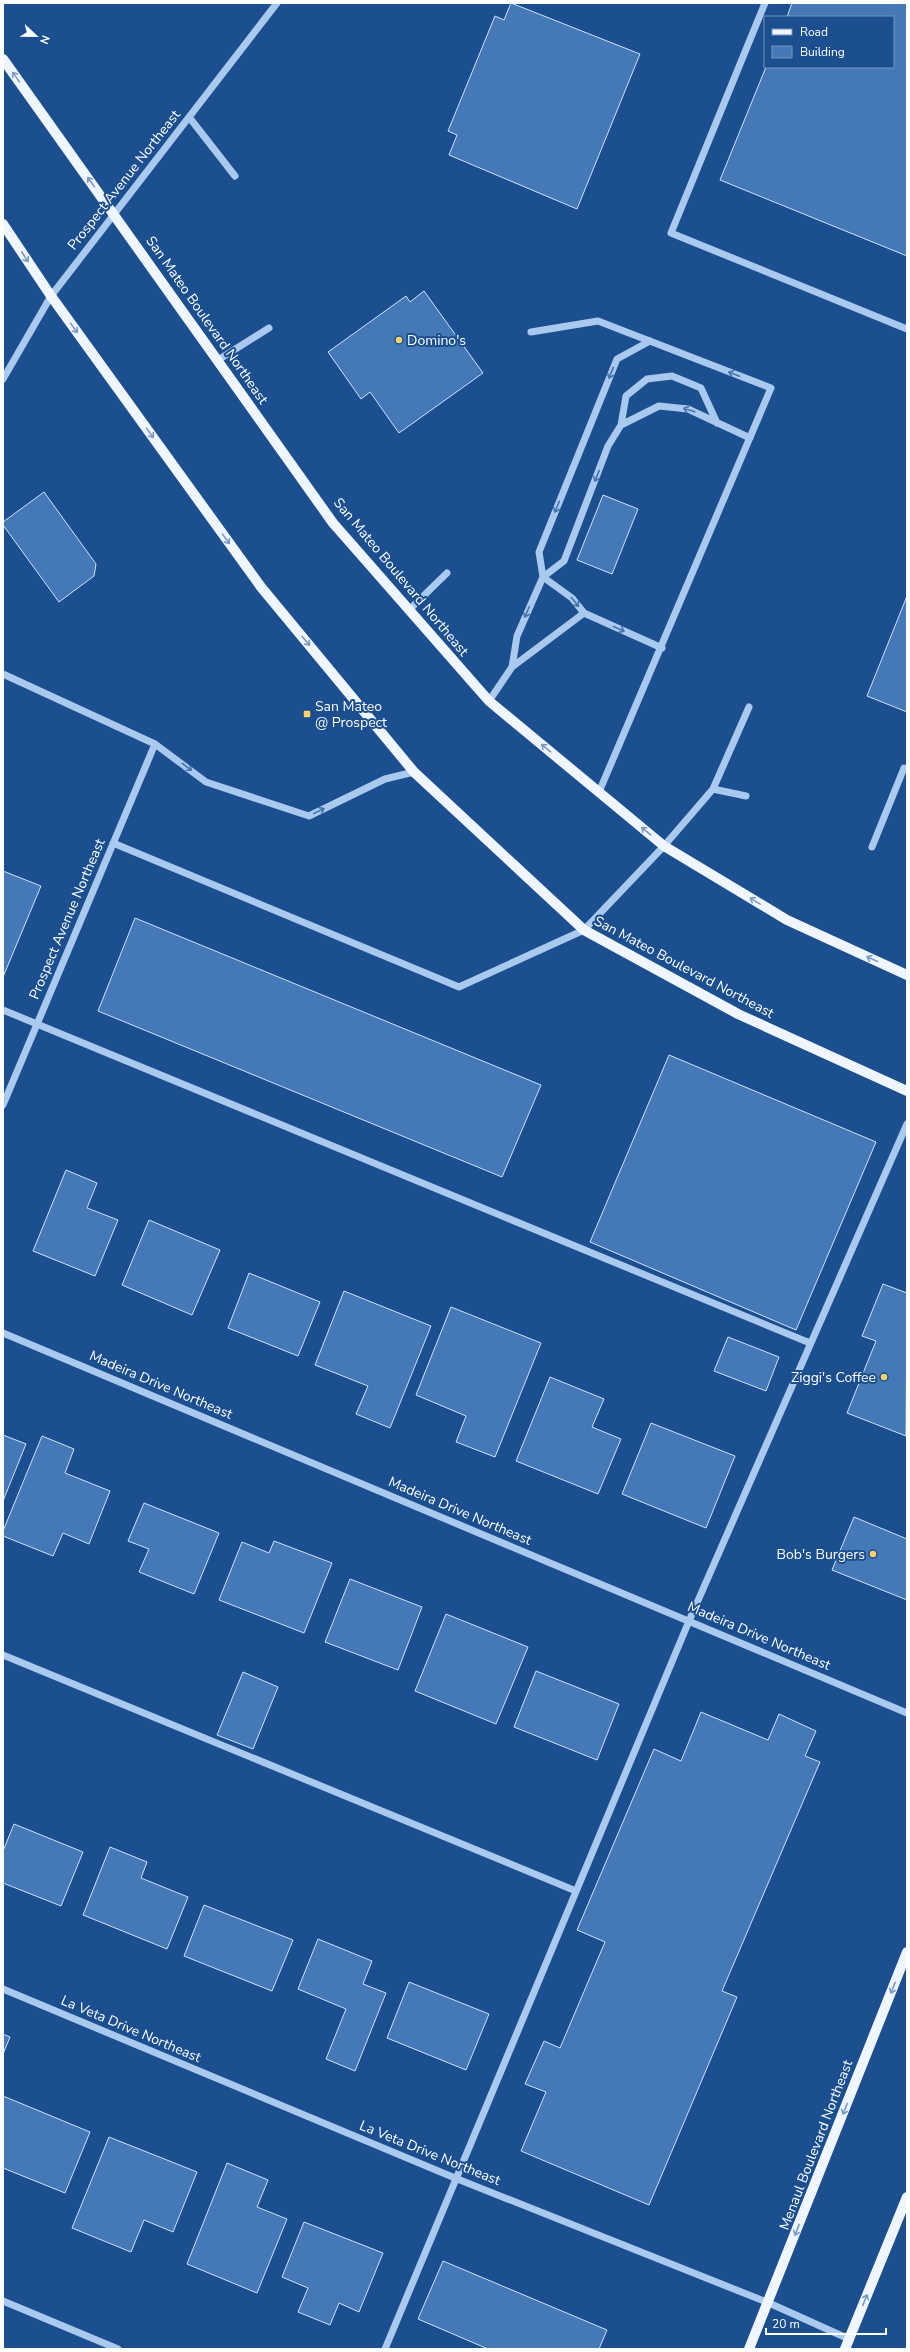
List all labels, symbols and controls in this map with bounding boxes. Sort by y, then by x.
north arrow [16,16,56,56]
legend [764,16,894,68]
text: Road [800,24,828,40]
text: N [36,33,53,46]
text: Building [800,44,845,60]
one-way arrow [12,71,20,82]
street label: Prospect Avenue Northeast [63,106,185,254]
one-way arrow [87,177,96,188]
street label: San Mateo Boulevard Northeast [142,232,273,408]
one-way arrow [21,251,29,263]
one-way arrow [70,322,78,333]
place label: Domino's [407,331,466,350]
marker: Domino's [394,335,404,345]
one-way arrow [607,367,614,379]
one-way arrow [729,370,741,378]
one-way arrow [683,406,696,413]
one-way arrow [146,428,154,439]
one-way arrow [592,469,600,481]
street label: San Mateo Boulevard Northeast [329,494,473,660]
one-way arrow [553,500,561,512]
one-way arrow [222,533,230,544]
one-way arrow [571,597,580,608]
one-way arrow [523,606,530,618]
one-way arrow [613,626,625,633]
one-way arrow [302,636,310,647]
place label: San Mateo @ Prospect [315,697,387,732]
marker: San Mateo @ Prospect [302,709,312,719]
one-way arrow [541,744,551,753]
one-way arrow [181,763,192,771]
one-way arrow [313,807,325,814]
one-way arrow [641,827,651,836]
street label: Prospect Avenue Northeast [24,836,110,1002]
one-way arrow [749,897,761,905]
street label: San Mateo Boulevard Northeast [591,911,777,1023]
one-way arrow [866,955,878,962]
street label: Madeira Drive Northeast [86,1346,236,1424]
place label: Ziggi's Coffee [791,1368,876,1387]
marker: Ziggi's Coffee [879,1372,889,1382]
street label: Madeira Drive Northeast [385,1472,535,1550]
place label: Bob's Burgers [777,1545,865,1564]
marker: Bob's Burgers [868,1549,878,1559]
street label: Madeira Drive Northeast [684,1597,834,1675]
one-way arrow [888,1981,896,1993]
street label: La Veta Drive Northeast [58,1991,204,2067]
street label: Menaul Boulevard Northeast [775,2057,857,2233]
one-way arrow [841,2102,849,2114]
street label: La Veta Drive Northeast [357,2116,503,2190]
one-way arrow [793,2223,801,2235]
one-way arrow [862,2295,869,2307]
scale bar [766,2310,886,2336]
text: 20 m [772,2316,800,2332]

